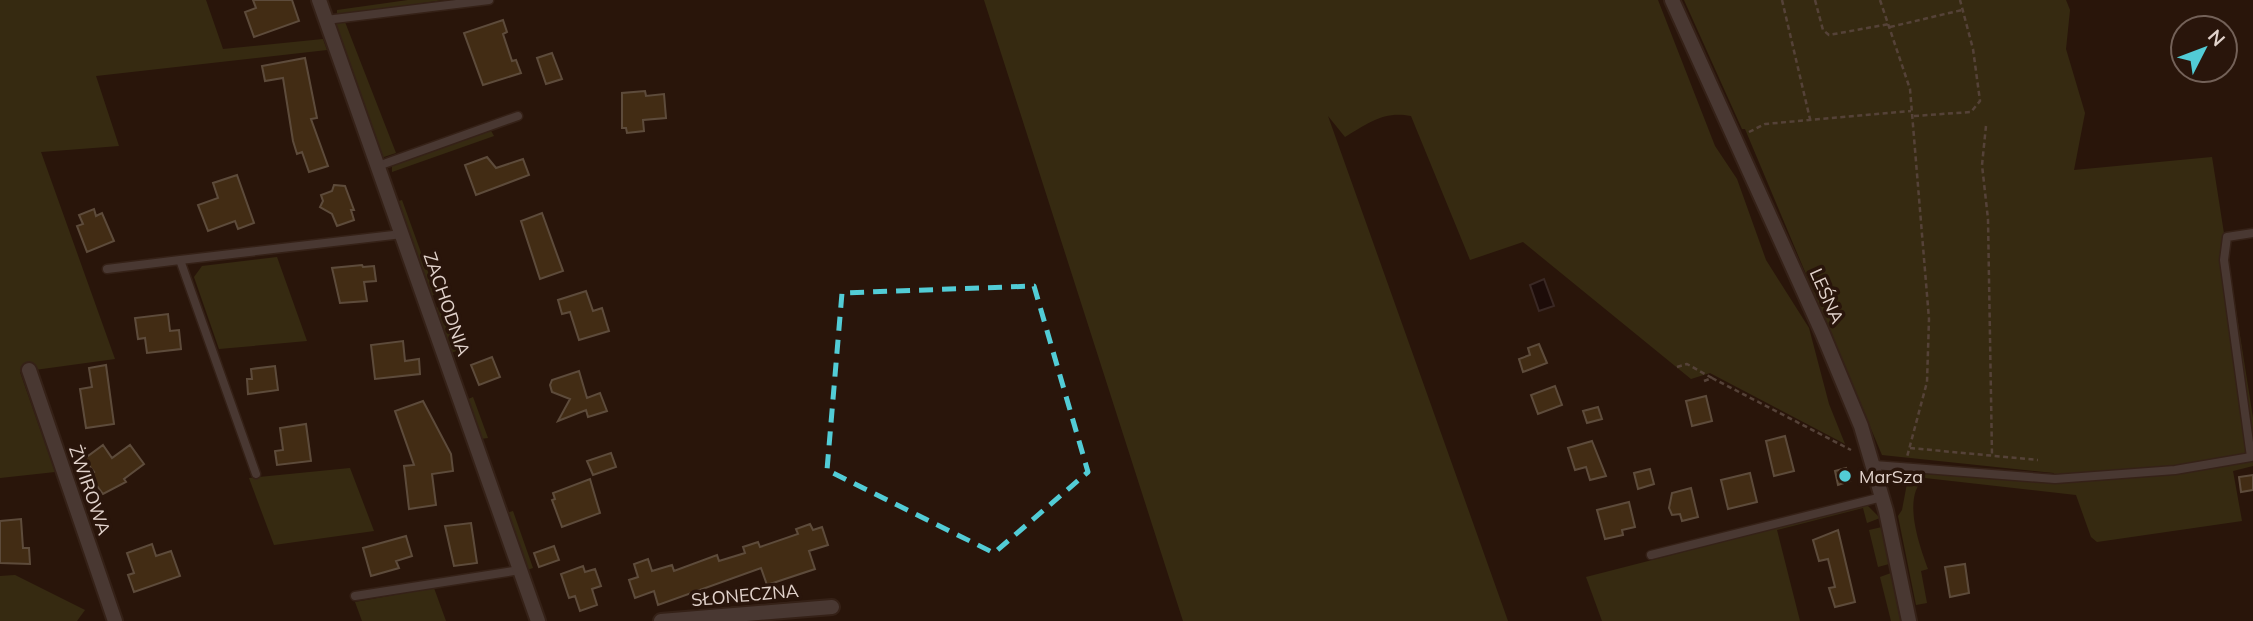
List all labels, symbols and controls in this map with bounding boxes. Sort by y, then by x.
north arrow [2169,14,2239,84]
text: N [2203,24,2230,51]
street label: ZACHODNIA [418,249,476,359]
street label: LEŚNA [1805,265,1849,327]
street label: ŻWIROWA [64,442,116,538]
place label: MarSza [1859,465,1923,488]
marker: MarSza [1837,468,1853,484]
street label: SŁONECZNA [690,579,800,611]

